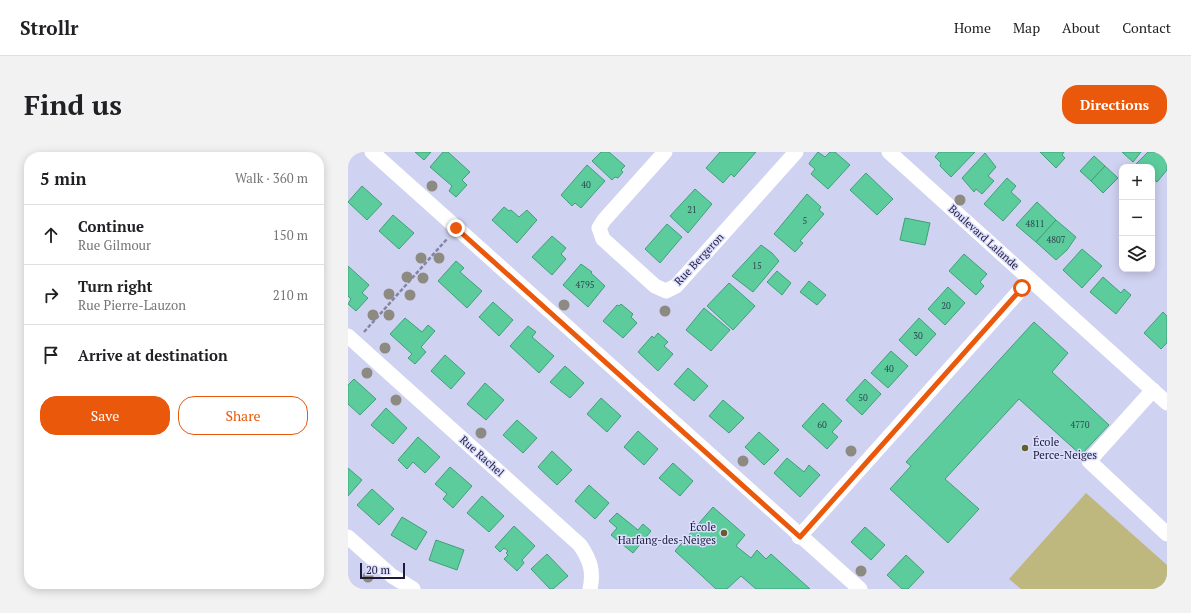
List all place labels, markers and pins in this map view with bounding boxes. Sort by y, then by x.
place label: École Perce-Neiges [1033,435,1097,462]
marker: École Perce-Neiges [1020,443,1030,453]
place label: École Harfang-des-Neiges [618,520,716,547]
marker: École Harfang-des-Neiges [719,528,729,538]

